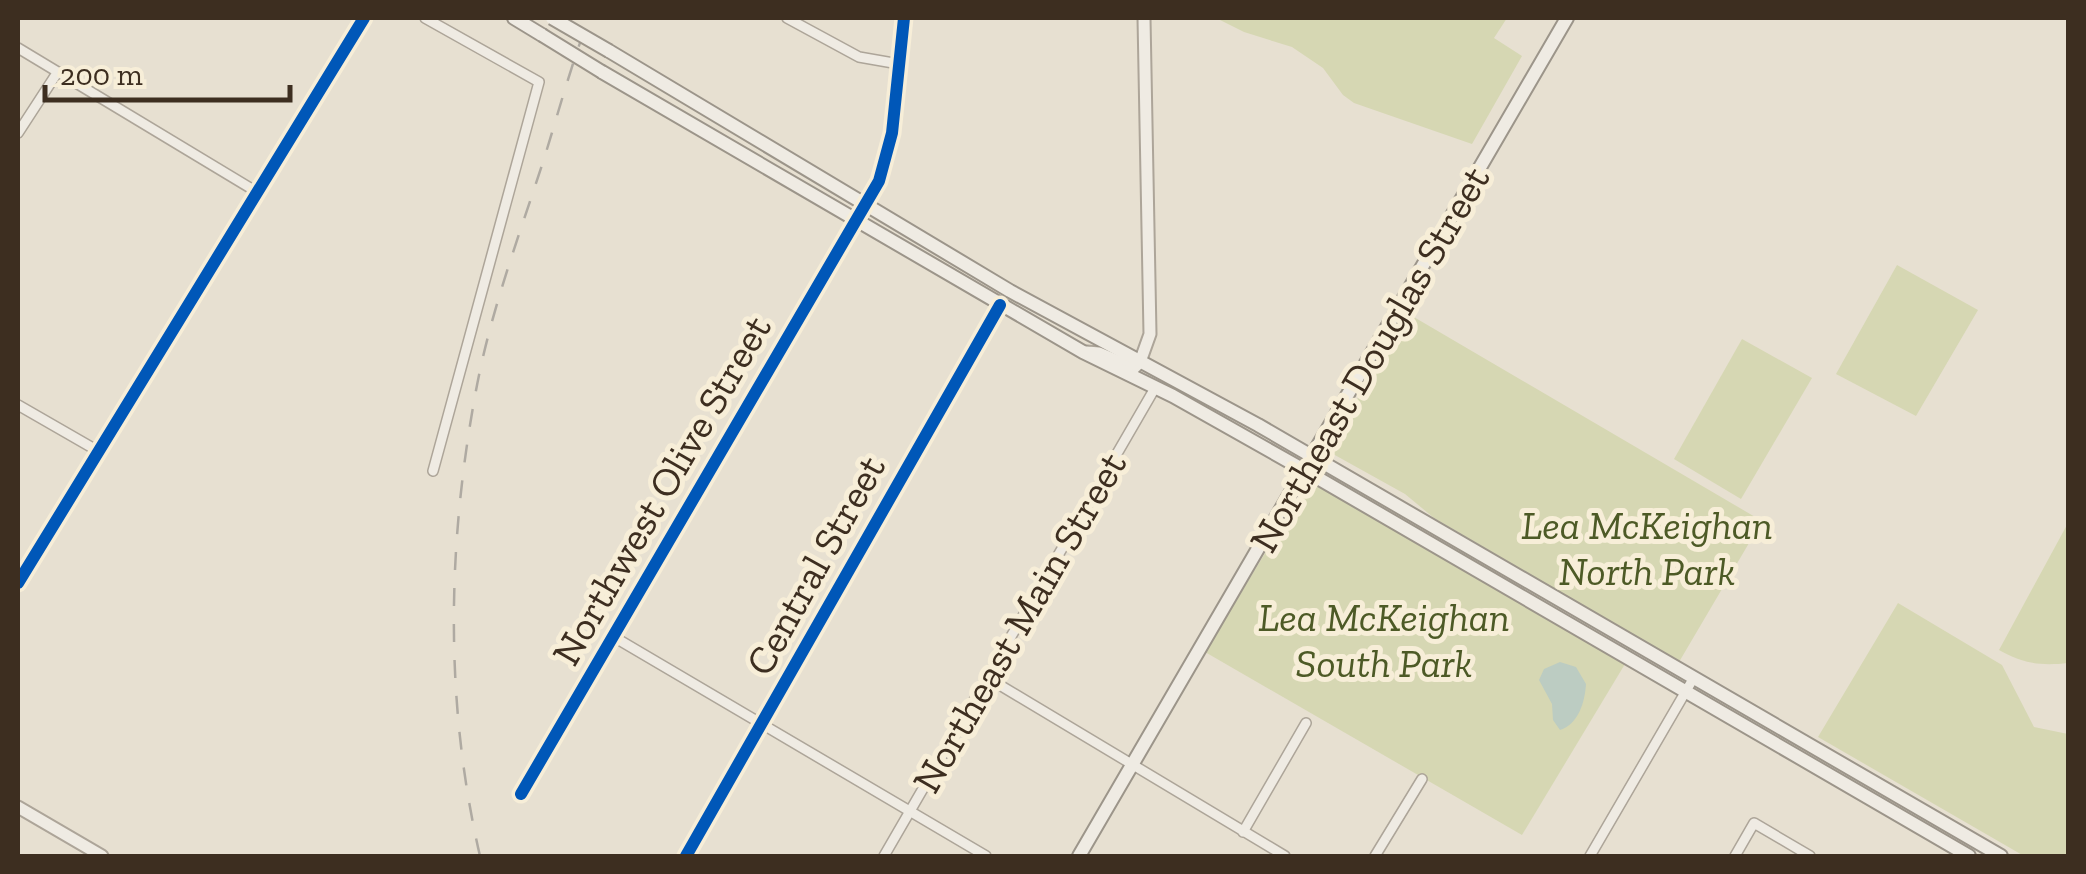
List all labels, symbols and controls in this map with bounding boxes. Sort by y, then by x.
scale bar [45,40,290,102]
text: 200 m [60,57,143,93]
street label: Northeast Douglas Street [1239,157,1499,561]
street label: Northwest Olive Street [541,306,781,673]
street label: Northeast Main Street [902,443,1136,801]
street label: Central Street [735,447,895,683]
park label: Lea McKeighan North Park [1521,501,1773,595]
park label: Lea McKeighan South Park [1258,593,1510,687]

